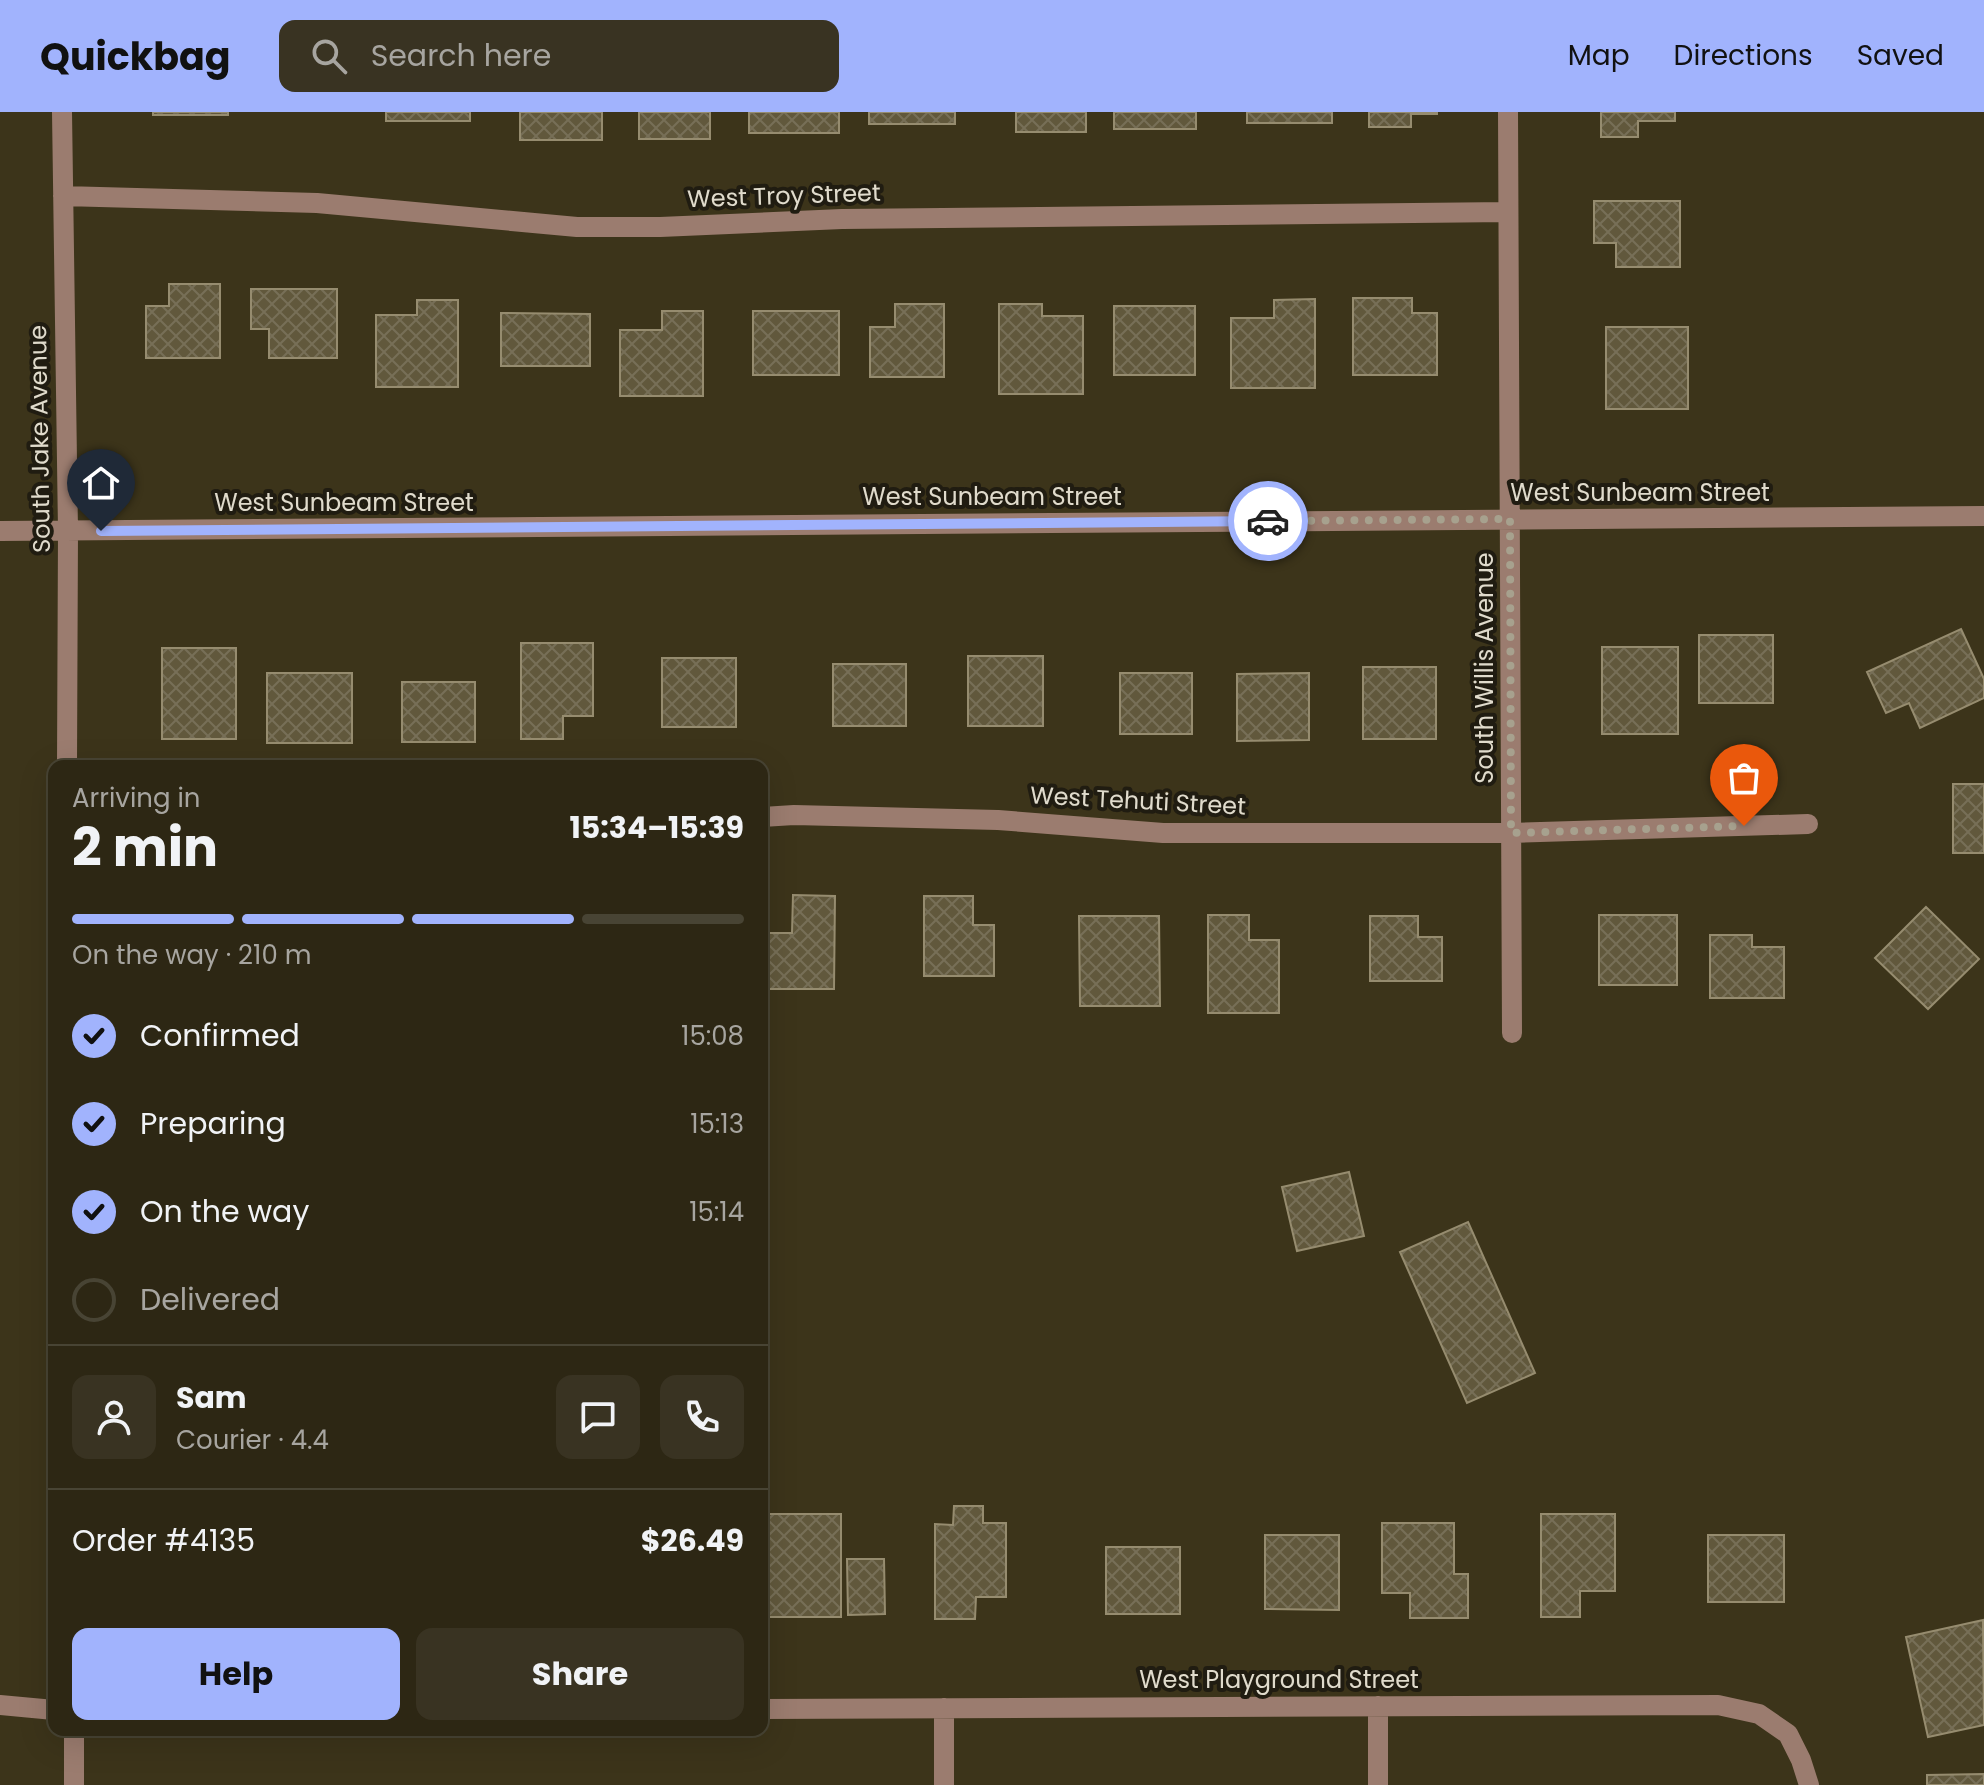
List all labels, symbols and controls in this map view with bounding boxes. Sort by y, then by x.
search box [279,20,839,92]
text: Quickbag [40,30,231,83]
icon: search [307,34,351,78]
text: Search here [371,34,551,77]
text: Map [1568,36,1630,75]
text: Directions [1674,36,1813,75]
text: Saved [1857,36,1944,75]
street label: West Troy Street [687,176,881,215]
street label: South Jake Avenue [21,325,58,553]
pin [67,449,135,531]
icon: home [79,461,123,505]
street label: West Sunbeam Street [1510,476,1770,509]
street label: West Sunbeam Street [862,480,1122,513]
courier [1228,481,1308,561]
street label: West Sunbeam Street [214,486,474,519]
icon: car [1246,499,1290,543]
street label: South Willis Avenue [1468,552,1501,784]
pin [1710,744,1778,826]
icon: bag [1722,756,1766,800]
street label: West Tehuti Street [1029,778,1247,823]
text: Arriving in [72,780,201,816]
text: 15:34–15:39 [569,806,744,849]
text: 2 min [72,811,218,884]
text: On the way · 210 m [72,937,311,973]
icon: check [72,1014,116,1058]
text: Confirmed [140,1014,300,1057]
text: 15:08 [681,1018,744,1054]
icon: check [72,1102,116,1146]
text: Preparing [140,1102,286,1145]
text: 15:13 [690,1106,744,1142]
icon: check [72,1190,116,1234]
text: On the way [140,1190,309,1233]
text: 15:14 [689,1194,744,1230]
text: Delivered [140,1278,280,1321]
button: person [72,1375,156,1459]
button: chat [556,1375,640,1459]
button: phone [660,1375,744,1459]
text: Sam [176,1376,247,1419]
text: Courier · 4.4 [176,1422,329,1458]
text: Order #4135 [72,1519,255,1562]
text: $26.49 [641,1519,744,1562]
button: Help [72,1628,400,1720]
button: Share [416,1628,744,1720]
street label: West Playground Street [1139,1663,1419,1696]

